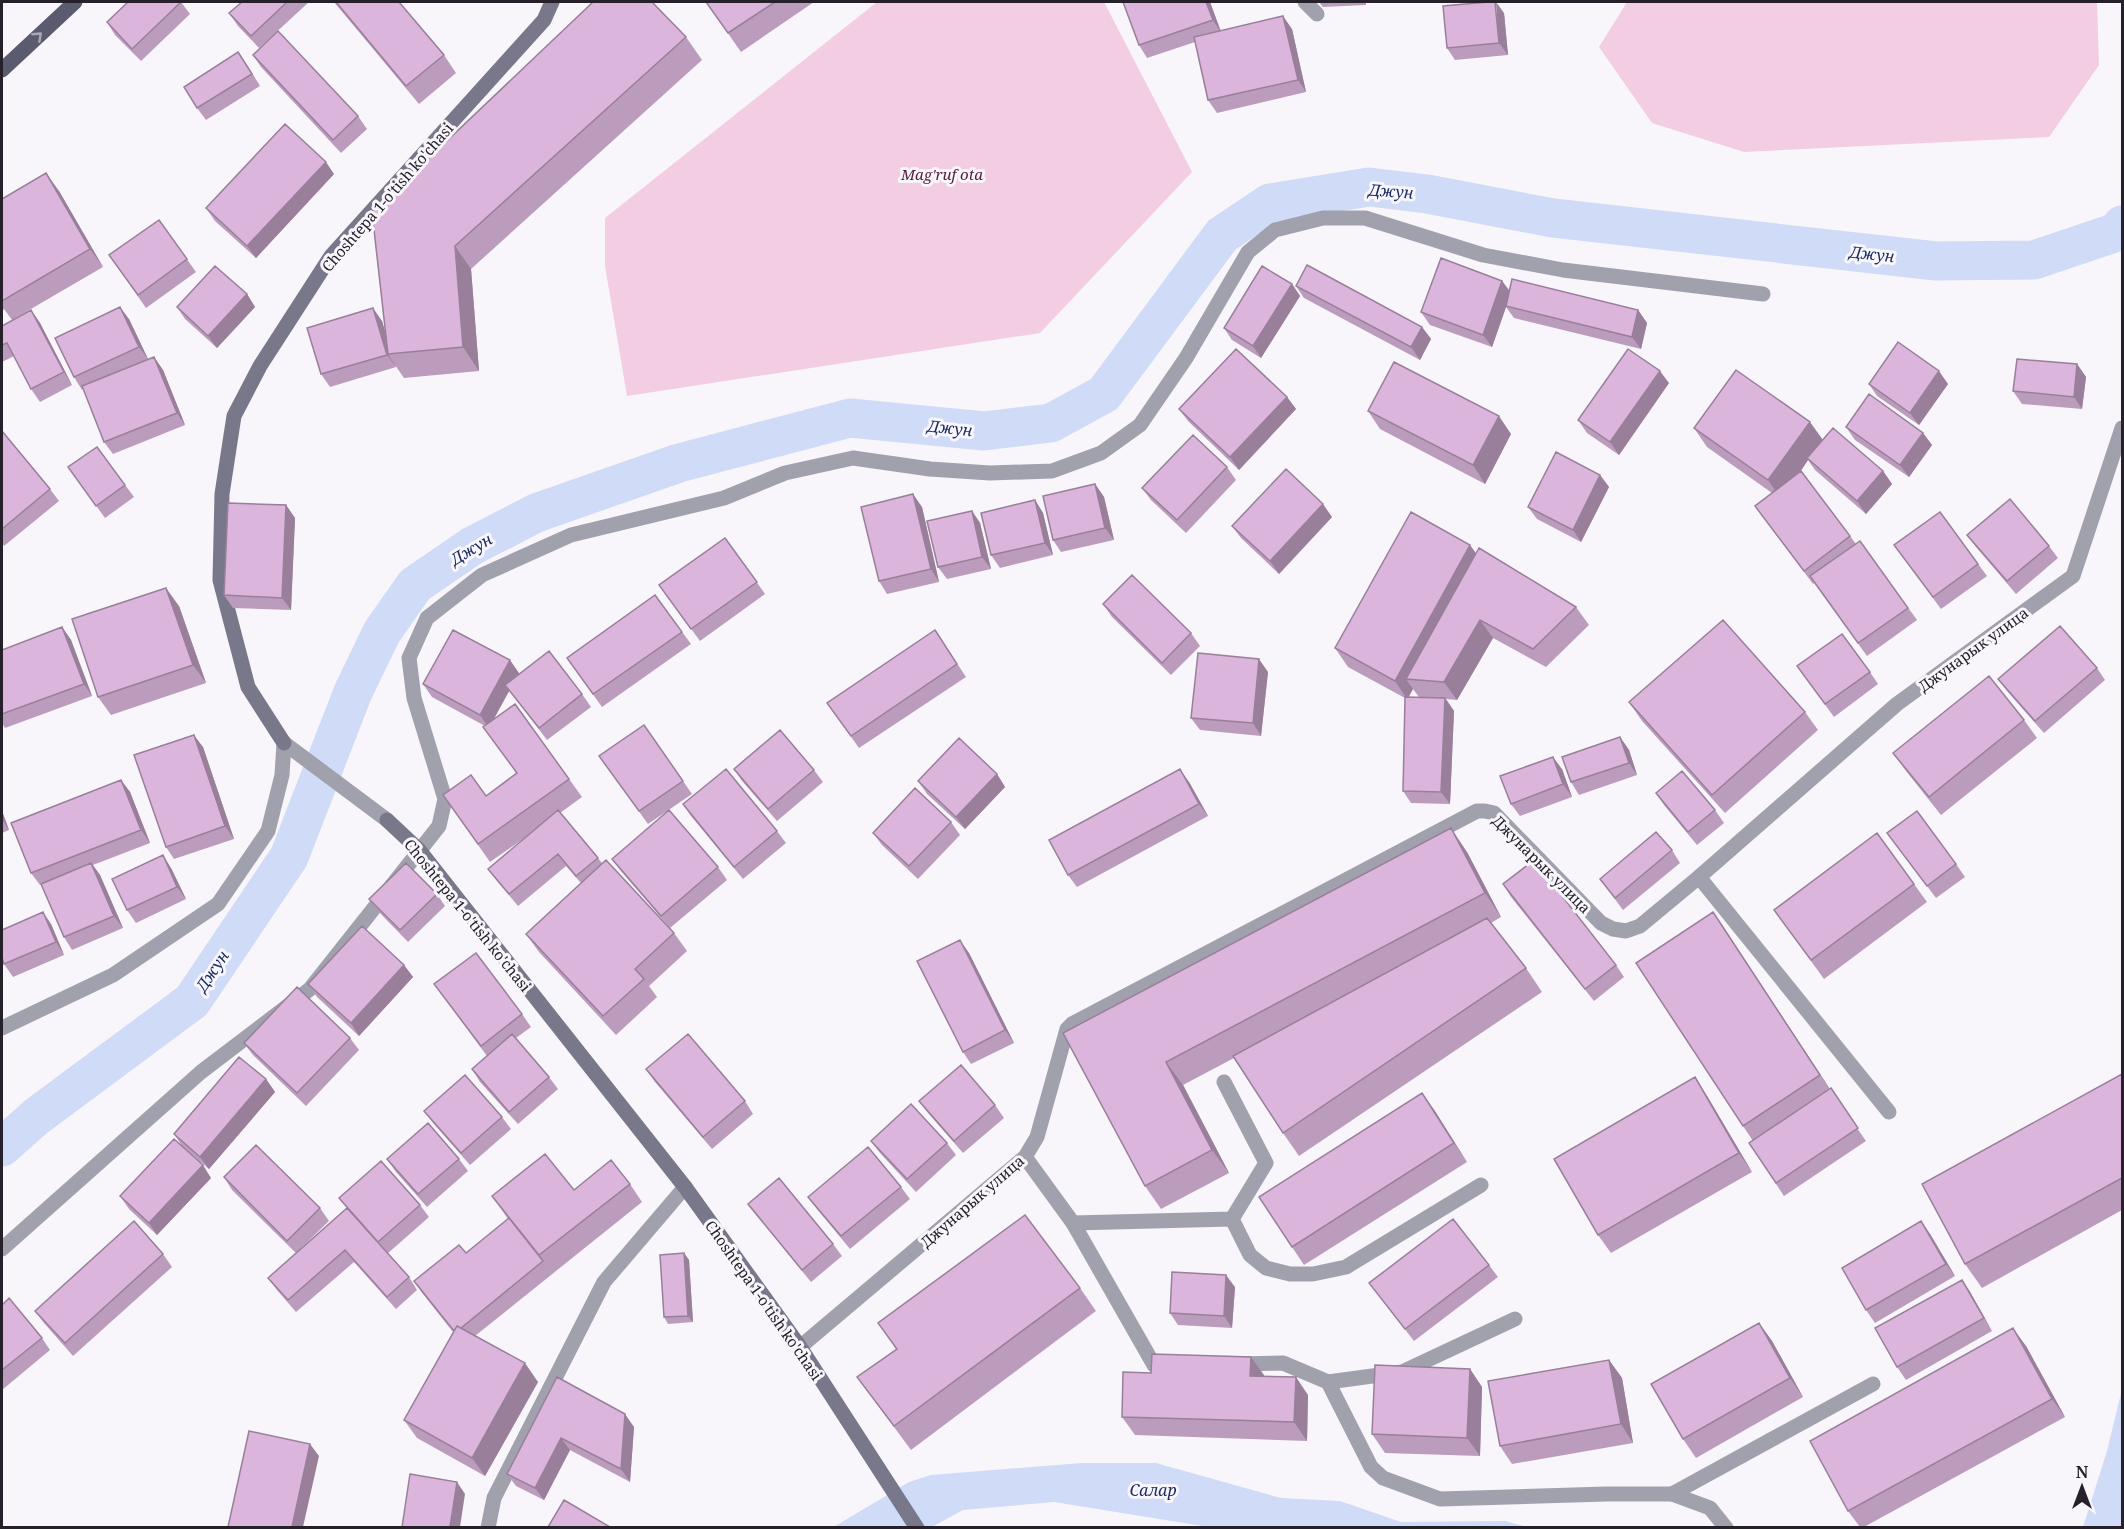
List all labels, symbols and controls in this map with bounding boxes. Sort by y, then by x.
one-way arrow [32,32,42,43]
street label: Choshtepa 1-o'tish ko'chasi [317,118,457,276]
park label: Mag'ruf ota [900,164,983,184]
water label: Джун [1366,178,1415,204]
water label: Джун [1846,241,1896,267]
water label: Джун [924,415,974,441]
water label: Джун [444,528,496,571]
street label: Джунарык улица [1914,602,2032,696]
street label: Джунарык улица [1489,811,1595,917]
street label: Choshtepa 1-o'tish ko'chasi [400,835,536,996]
water label: Джун [189,946,234,997]
street label: Джунарык улица [916,1150,1028,1252]
street label: Choshtepa 1-o'tish ko'chasi [701,1216,827,1384]
north arrow [2052,1457,2112,1517]
text: N [2076,1461,2089,1483]
water label: Салар [1129,1479,1177,1501]

